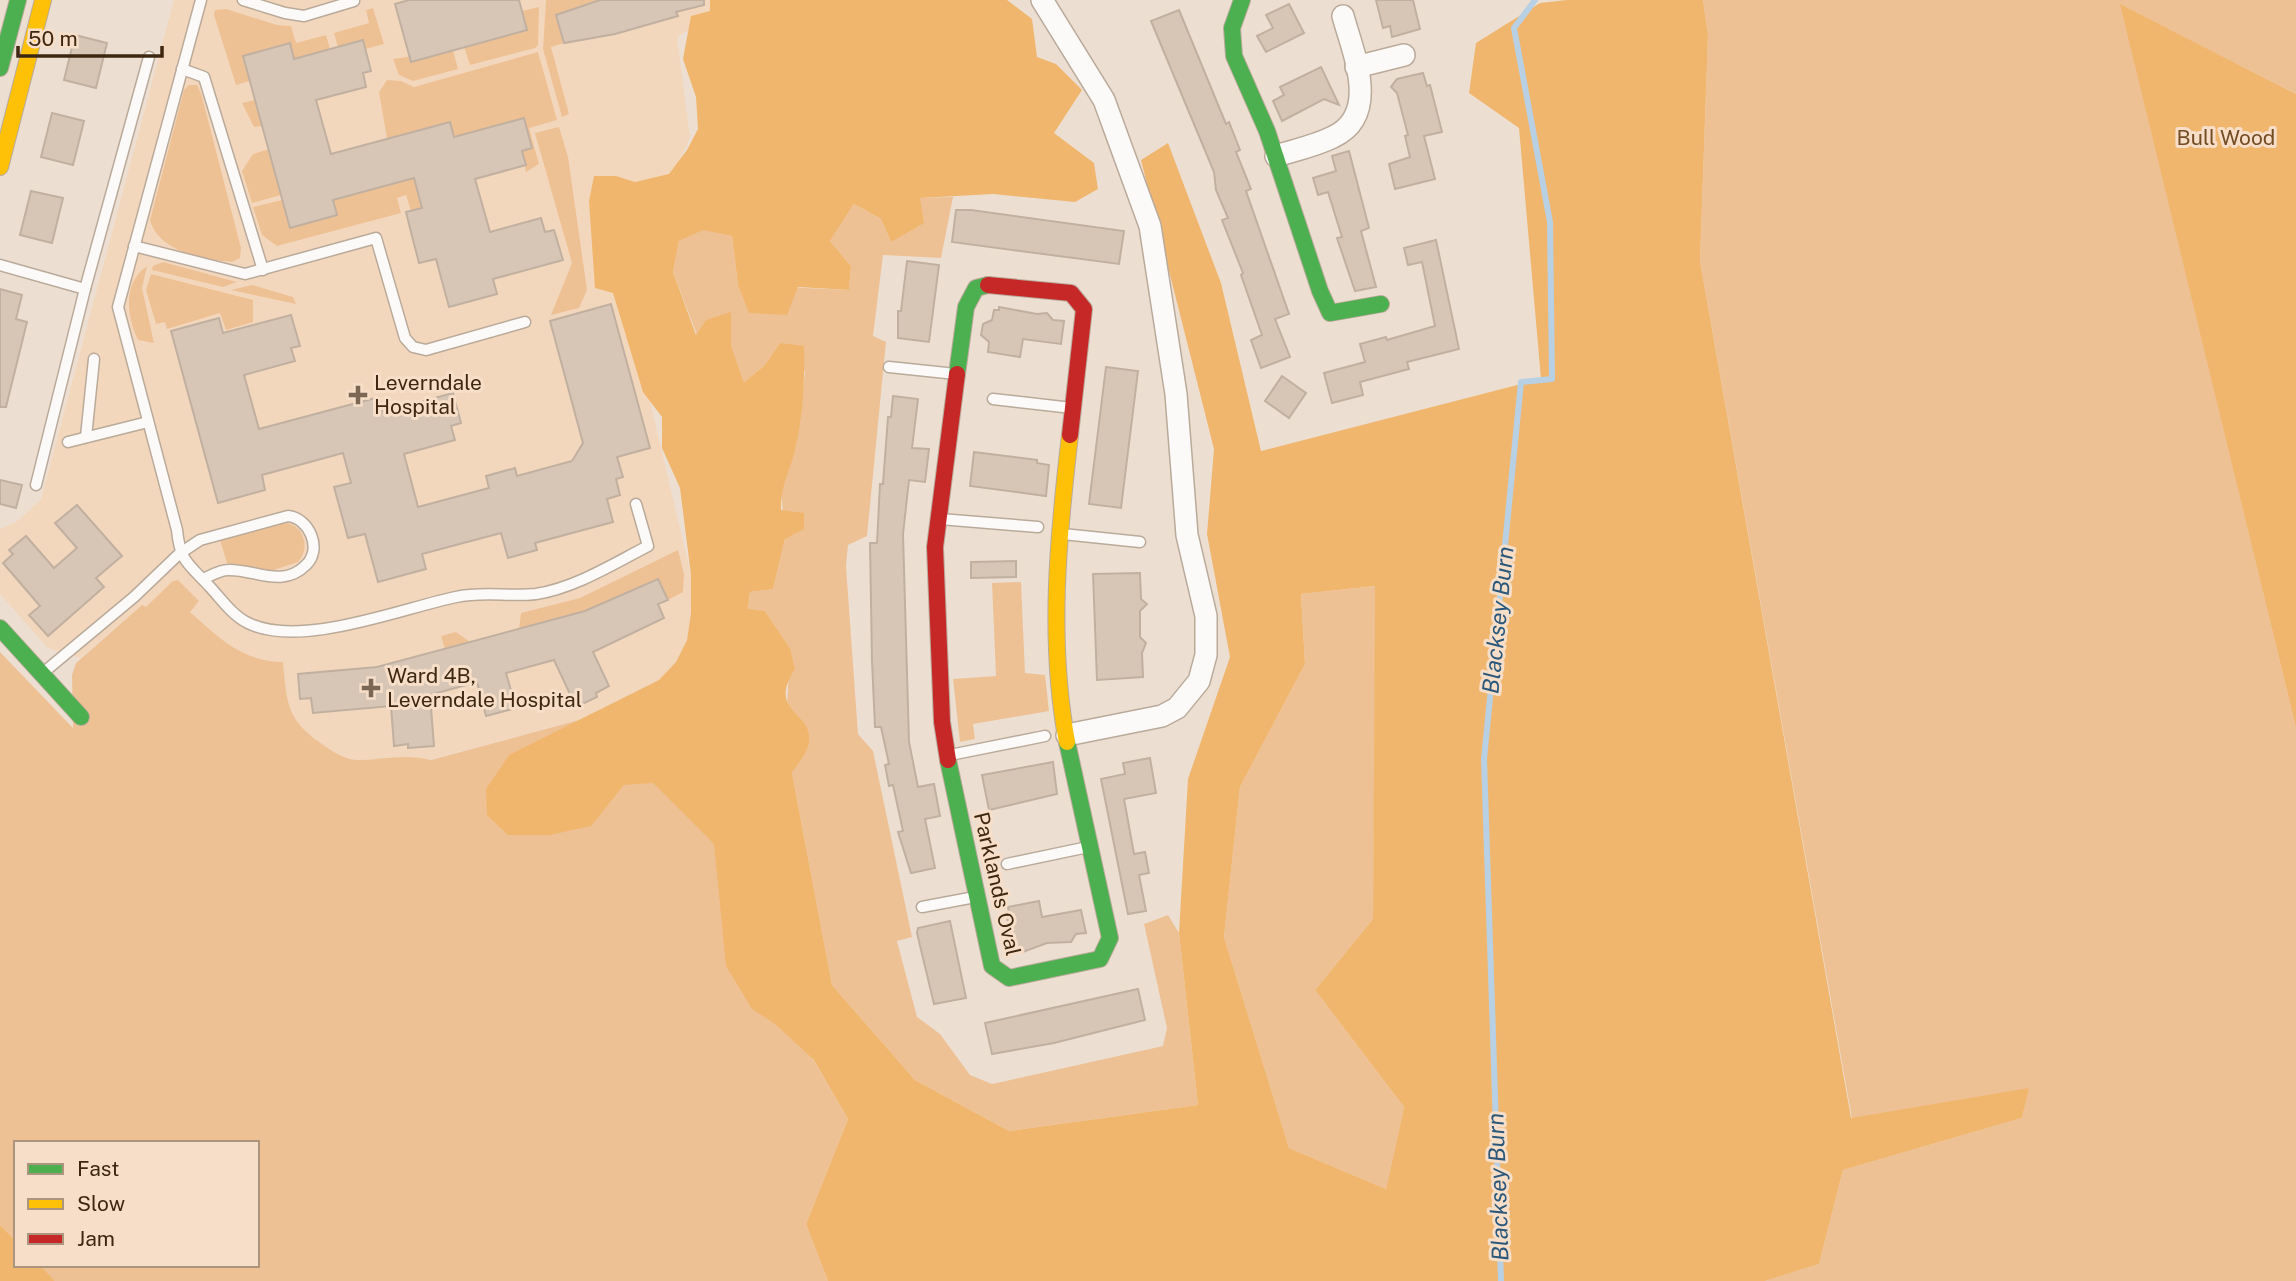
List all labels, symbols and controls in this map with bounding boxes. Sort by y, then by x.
scale bar [18,14,161,58]
text: 50 m [28,26,78,51]
park label: Bull Wood [2177,125,2275,150]
place label: Leverndale Hospital [374,370,482,419]
marker: Leverndale Hospital [348,385,368,405]
water label: Blacksey Burn [1476,545,1519,695]
place label: Ward 4B, Leverndale Hospital [387,663,582,712]
marker: Ward 4B, Leverndale Hospital [361,678,381,698]
street label: Parklands Oval [969,810,1026,958]
water label: Blacksey Burn [1481,1113,1514,1261]
legend [14,1141,259,1267]
text: Fast [77,1156,119,1181]
text: Slow [77,1191,125,1216]
text: Jam [77,1226,115,1251]

